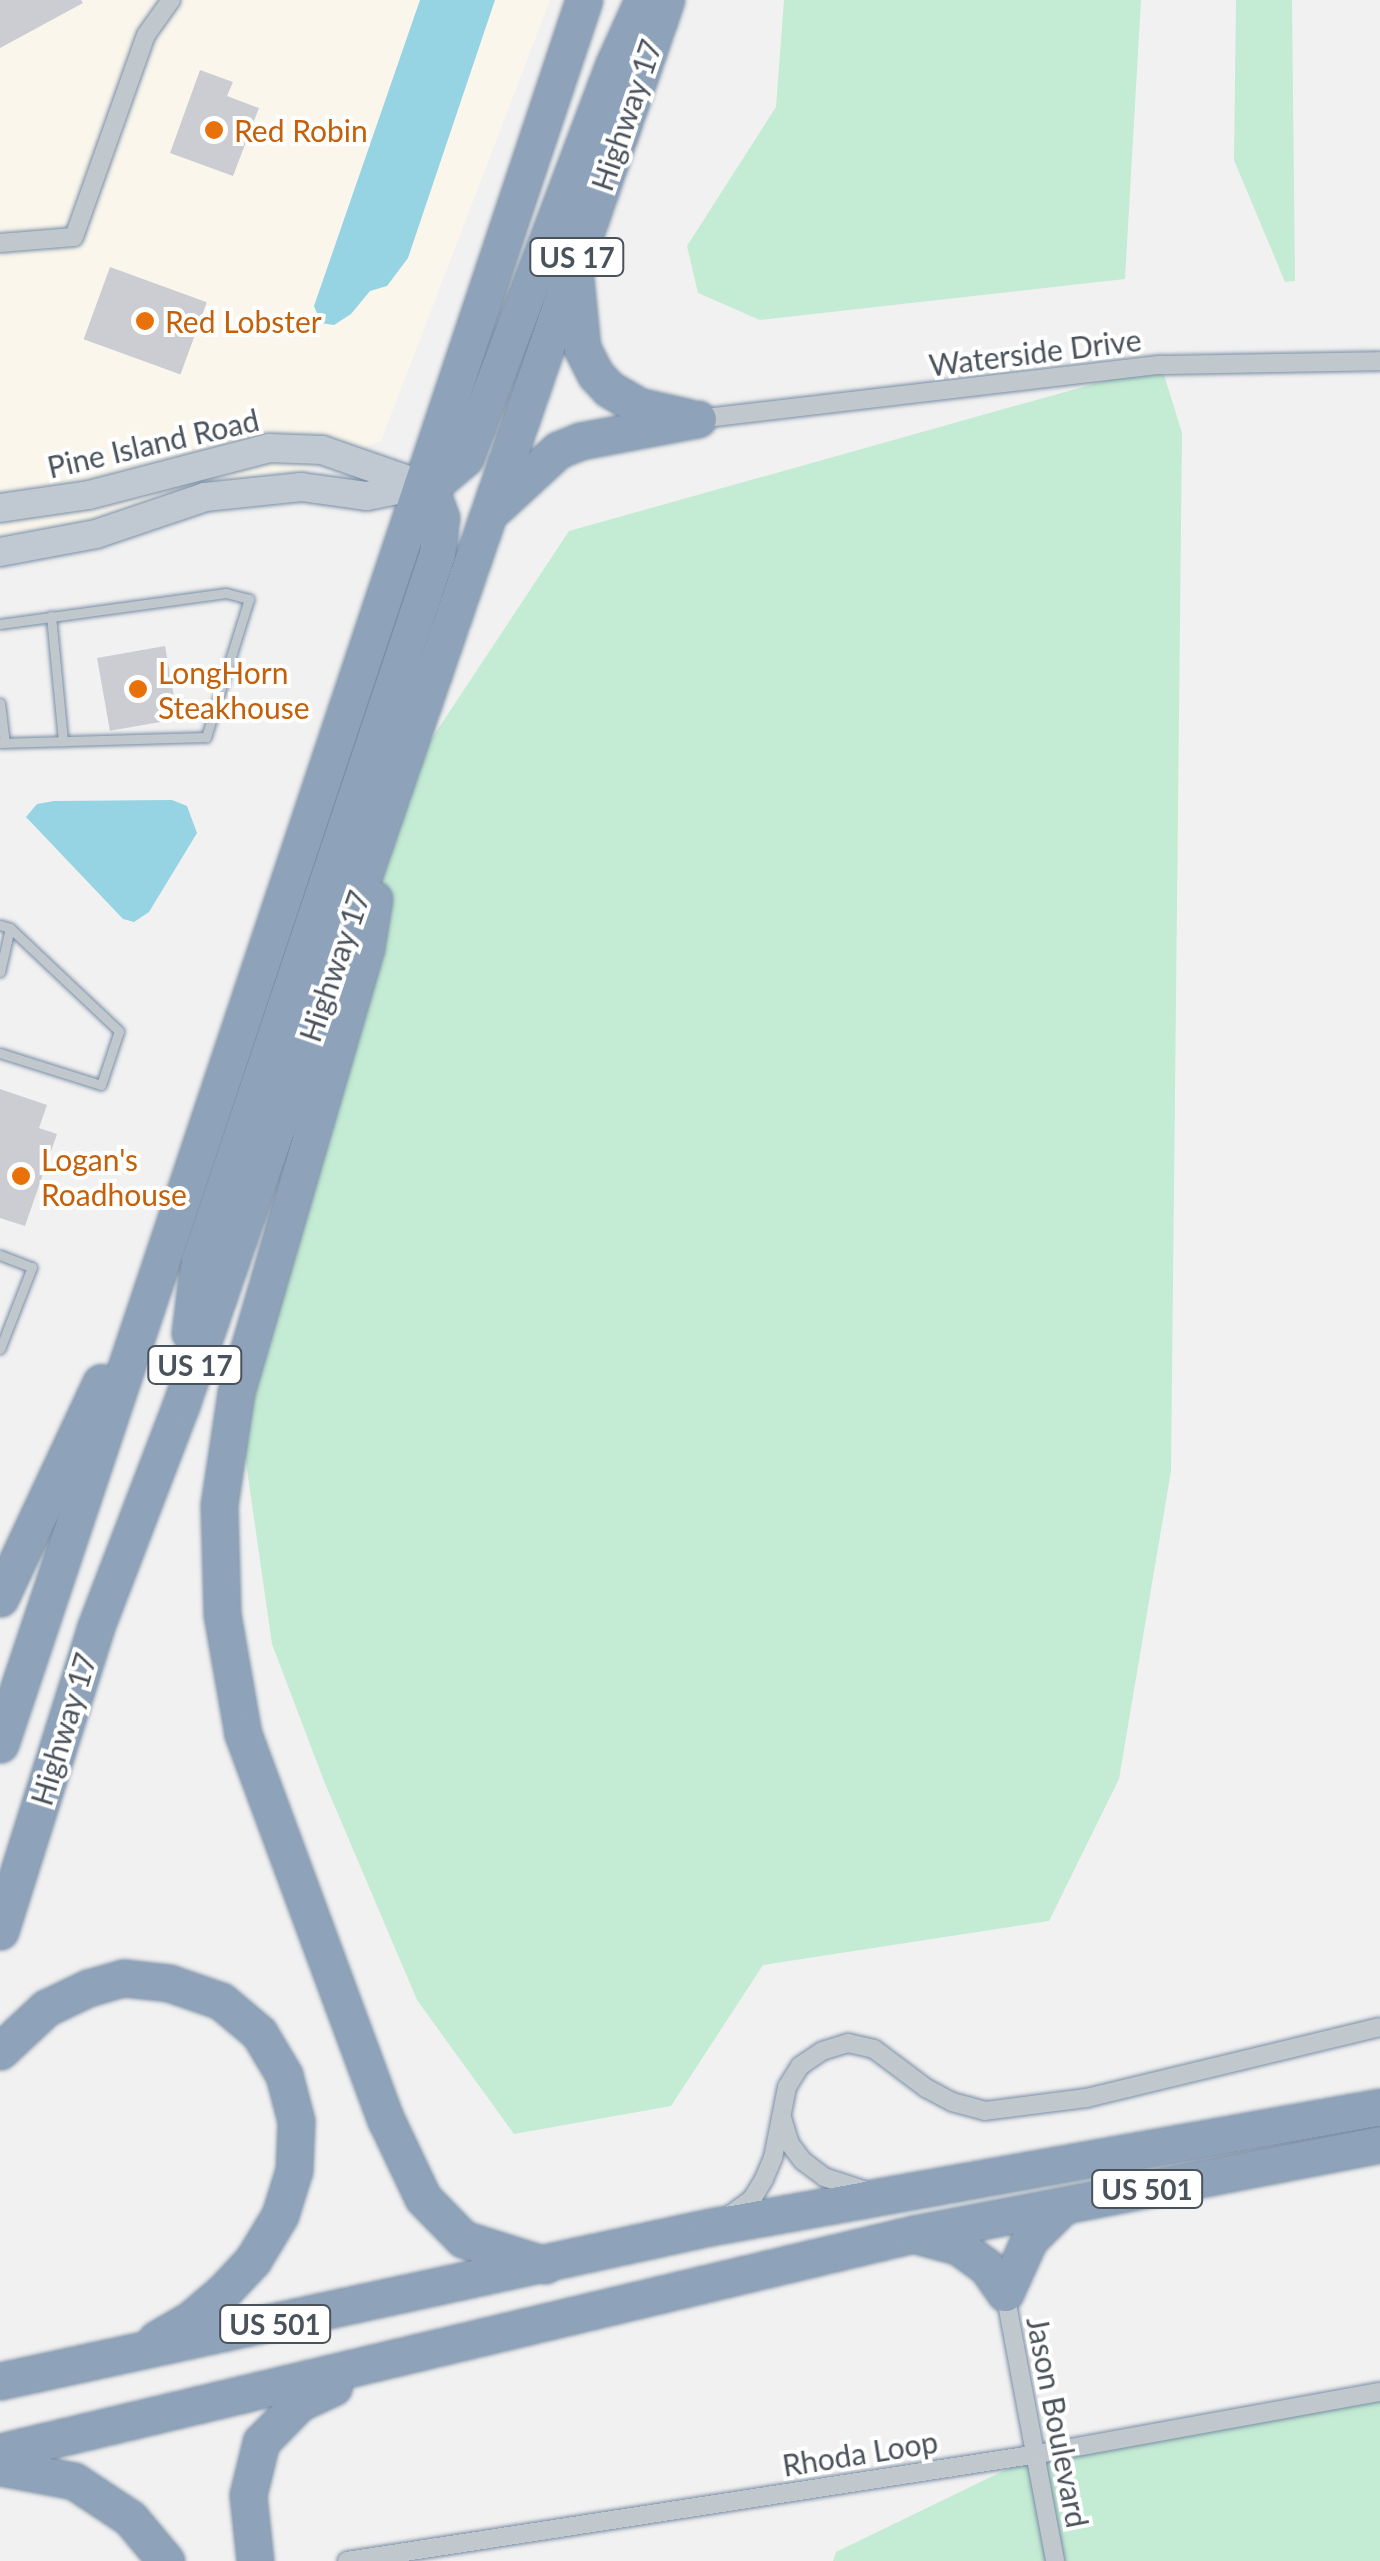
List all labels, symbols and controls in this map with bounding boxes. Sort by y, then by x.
street label: Highway 17 [583,34,669,196]
place label: Red Robin [234,112,368,148]
marker: Red Robin [203,119,225,141]
road number: US 17 [527,234,627,280]
place label: Red Lobster [165,303,322,339]
marker: Red Lobster [134,310,156,332]
street label: Waterside Drive [927,321,1143,383]
street label: Pine Island Road [44,401,262,485]
place label: LongHorn Steakhouse [158,654,310,724]
marker: LongHorn Steakhouse [127,678,149,700]
street label: Highway 17 [291,885,377,1047]
place label: Logan's Roadhouse [41,1141,187,1212]
marker: Logan's Roadhouse [10,1165,32,1187]
road number: US 17 [145,1342,245,1388]
street label: Highway 17 [23,1648,103,1810]
road number: US 501 [1090,2166,1204,2212]
road number: US 501 [218,2301,332,2347]
street label: Jason Boulevard [1020,2313,1096,2531]
street label: Rhoda Loop [780,2423,940,2483]

